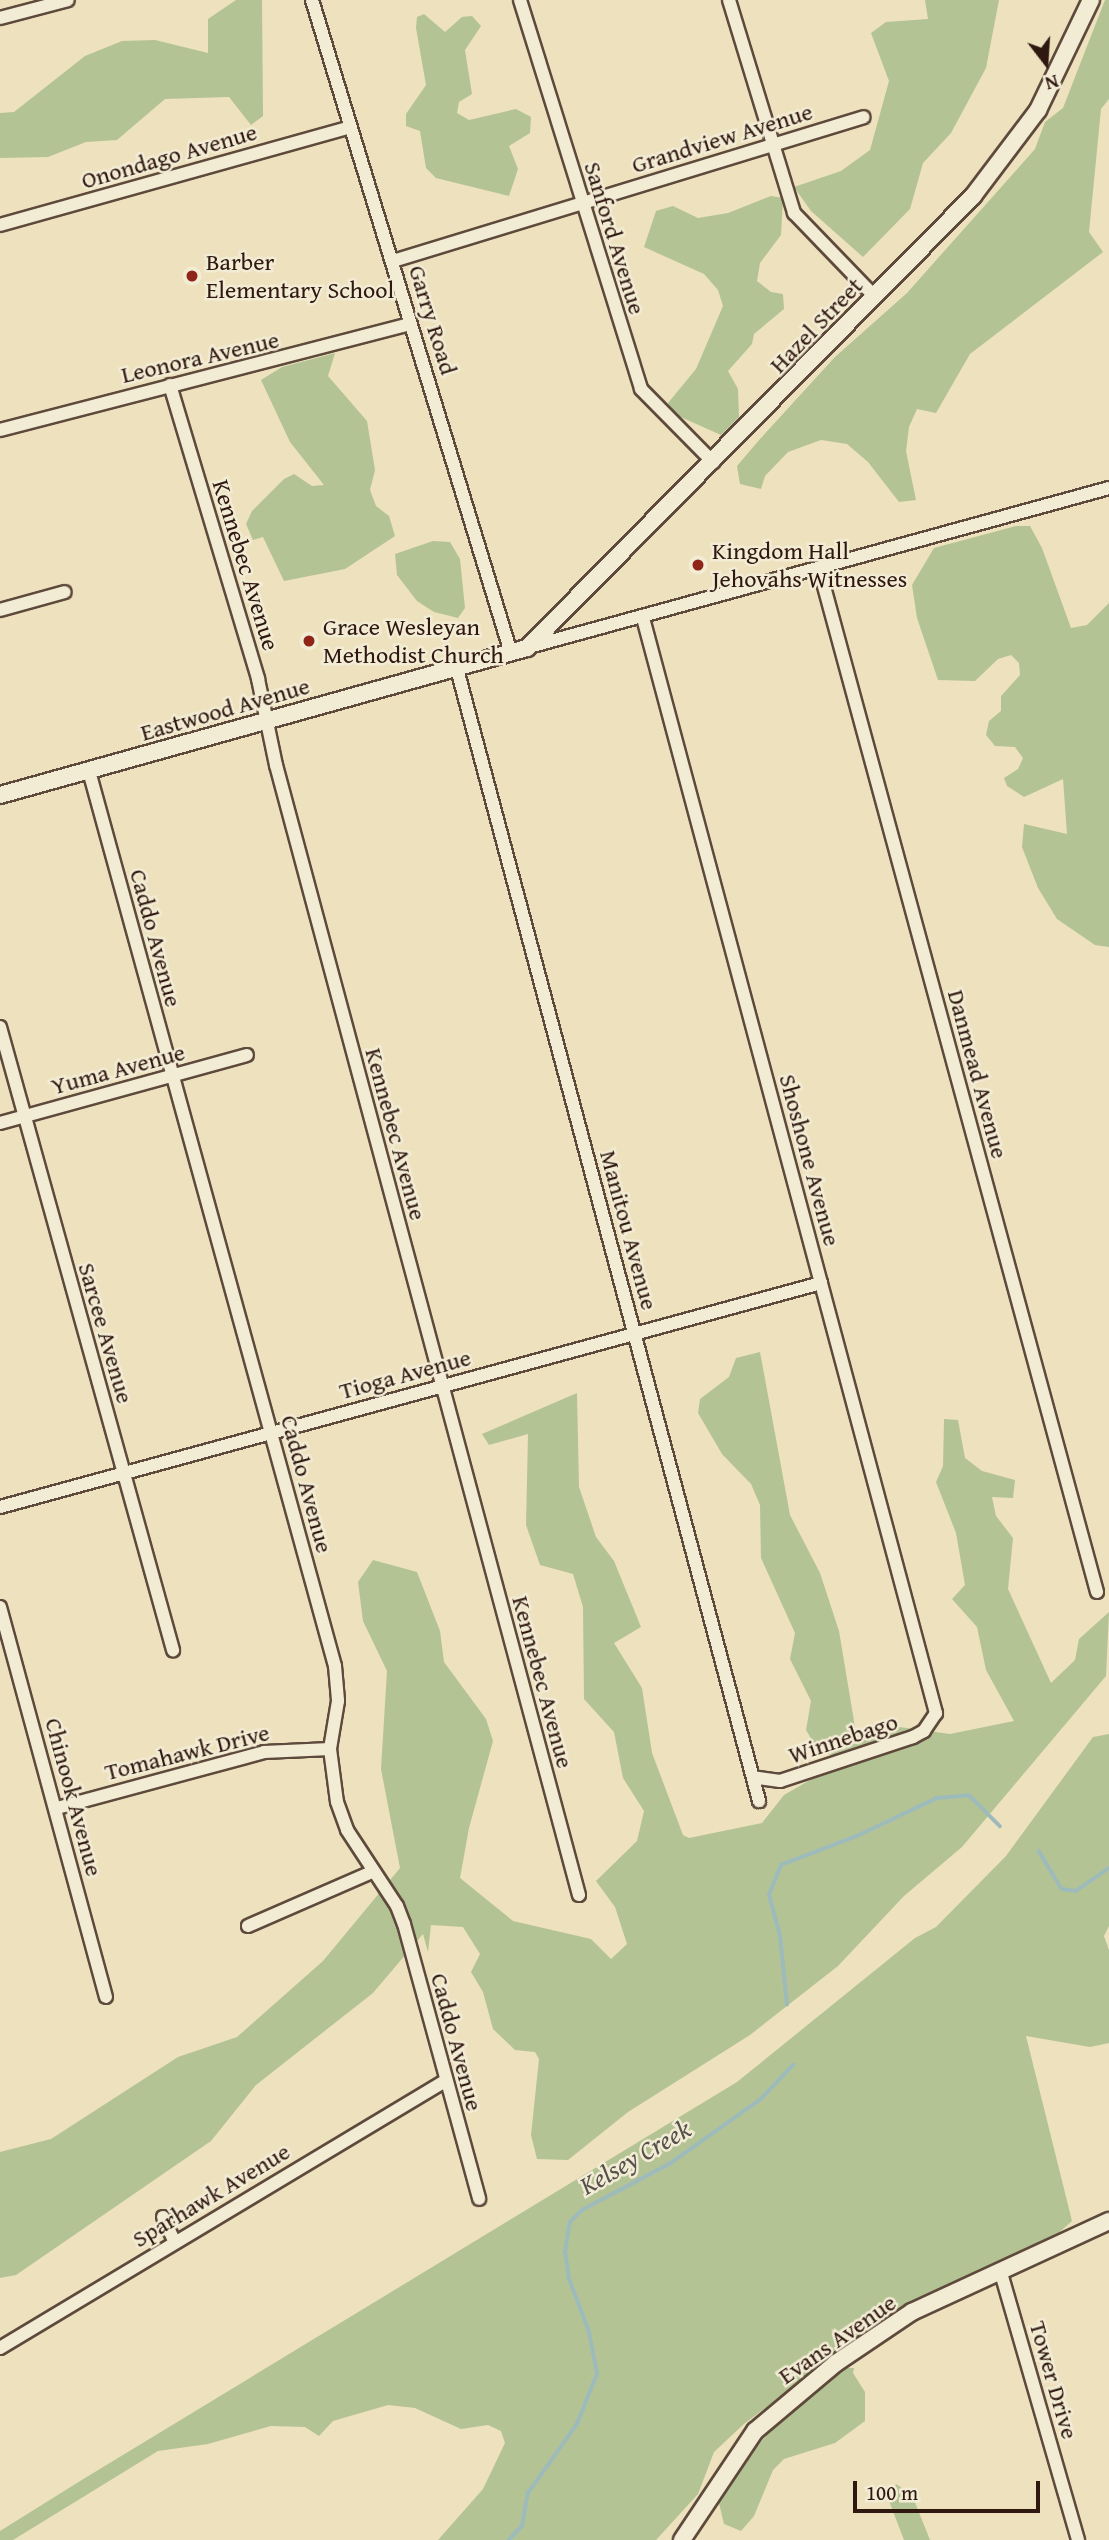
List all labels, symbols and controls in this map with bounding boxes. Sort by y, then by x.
north arrow [1011,28,1081,98]
text: N [1042,68,1062,98]
street label: Grandview Avenue [628,97,816,179]
street label: Onondago Avenue [78,117,260,195]
street label: Sanford Avenue [578,158,652,318]
place label: Barber Elementary School [206,248,394,304]
street label: Garry Road [403,262,463,378]
marker: Barber Elementary School [184,268,200,284]
street label: Hazel Street [763,271,869,379]
street label: Leonora Avenue [118,325,282,389]
street label: Kennebec Avenue [206,476,286,654]
place label: Kingdom Hall Jehovahs Witnesses [712,537,907,593]
marker: Kingdom Hall Jehovahs Witnesses [690,557,706,573]
place label: Grace Wesleyan Methodist Church [323,613,504,669]
marker: Grace Wesleyan Methodist Church [301,633,317,649]
street label: Eastwood Avenue [137,671,313,747]
street label: Caddo Avenue [124,866,188,1010]
street label: Danmead Avenue [942,987,1014,1161]
street label: Yuma Avenue [48,1037,188,1101]
street label: Kennebec Avenue [359,1045,433,1223]
street label: Shoshone Avenue [773,1071,847,1249]
street label: Manitou Avenue [594,1147,664,1313]
street label: Sarcee Avenue [72,1259,140,1407]
street label: Tioga Avenue [336,1343,474,1405]
street label: Caddo Avenue [275,1412,339,1556]
street label: Kennebec Avenue [506,1593,580,1771]
street label: Winnebago [785,1707,901,1769]
street label: Chinook Avenue [39,1715,109,1879]
street label: Tomahawk Drive [102,1718,272,1786]
street label: Caddo Avenue [425,1970,489,2114]
water label: Kelsey Creek [574,2113,696,2201]
street label: Sparhawk Avenue [127,2137,295,2253]
street label: Evans Avenue [773,2288,901,2390]
street label: Tower Drive [1023,2318,1085,2442]
scale bar [857,2466,1044,2510]
text: 100 m [866,2477,918,2508]

